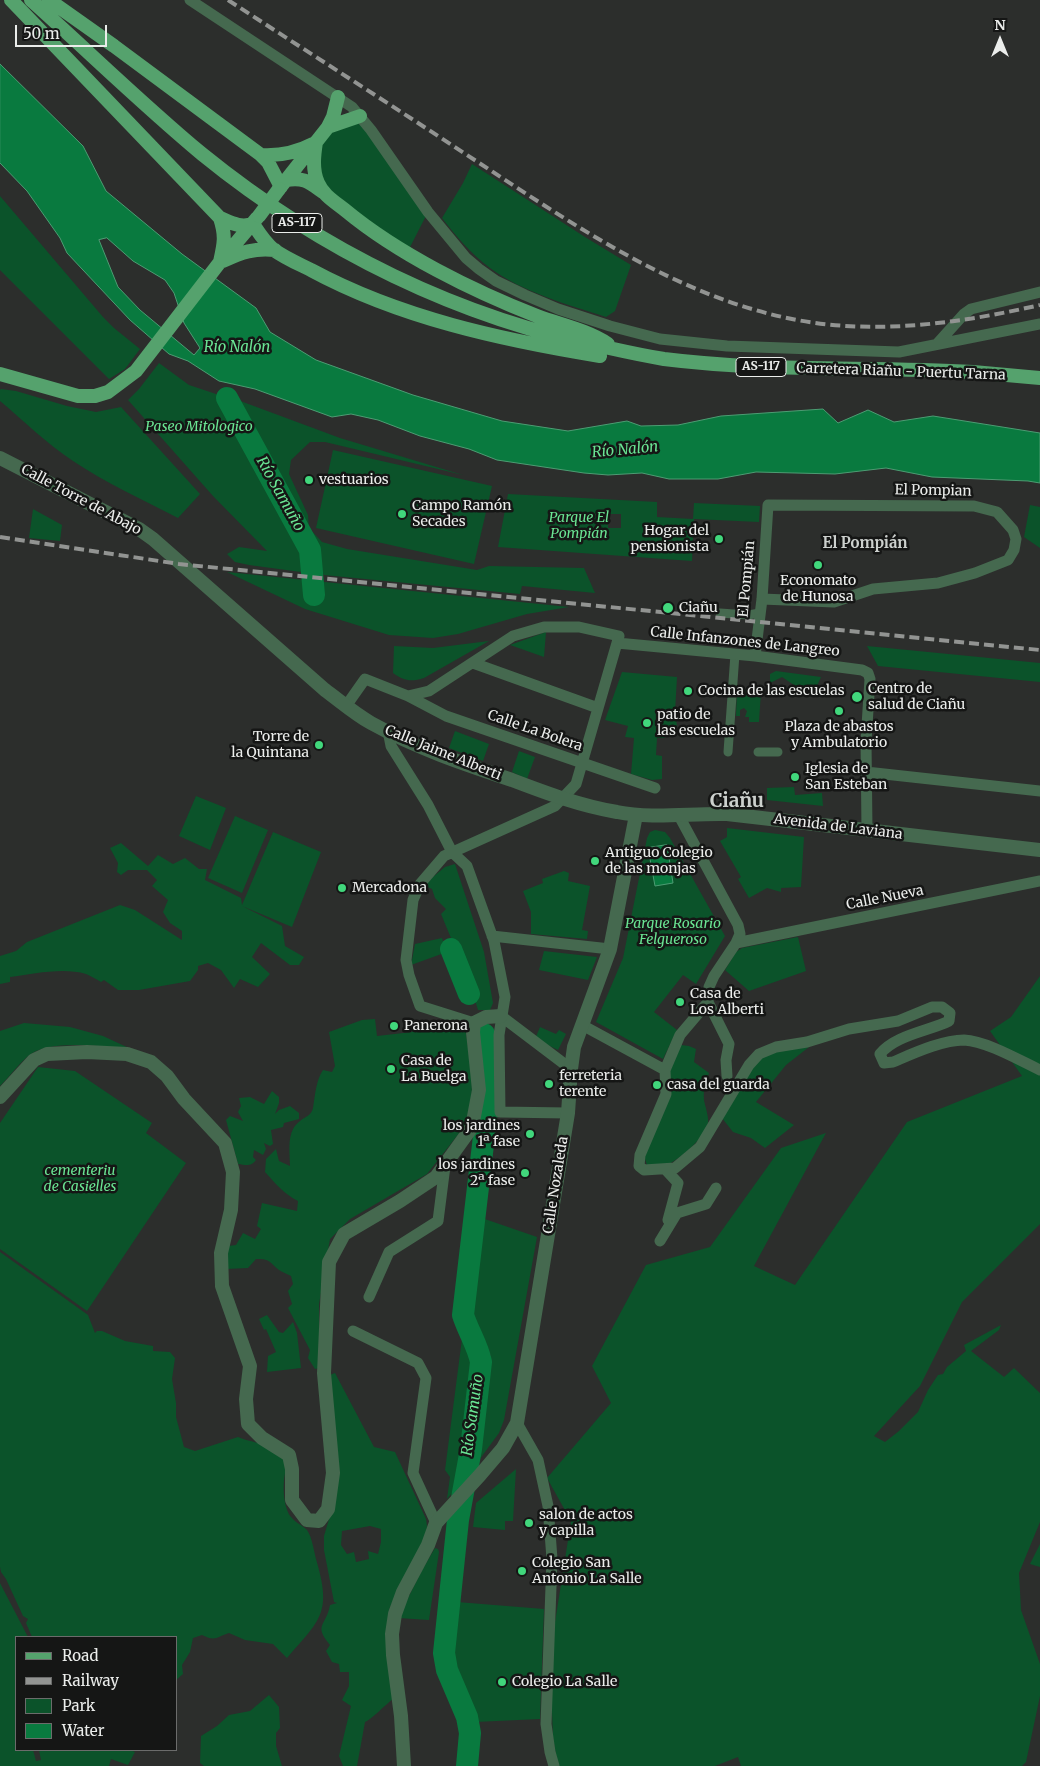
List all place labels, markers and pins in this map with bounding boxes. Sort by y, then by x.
place label: vestuarios [319,472,389,488]
marker: vestuarios [303,474,315,486]
place label: Campo Ramón Secades [412,498,511,530]
marker: Campo Ramón Secades [396,508,408,520]
place label: Hogar del pensionista [630,523,709,556]
marker: Hogar del pensionista [713,533,725,545]
marker: Economato de Hunosa [812,559,824,571]
place label: Economato de Hunosa [780,573,856,606]
place label: Ciañu [679,600,718,616]
marker: Ciañu [661,601,675,615]
place label: Centro de salud de Ciañu [868,681,965,714]
place label: Cocina de las escuelas [698,683,845,699]
marker: Cocina de las escuelas [682,685,694,697]
marker: Centro de salud de Ciañu [850,690,864,704]
marker: Plaza de abastos y Ambulatorio [833,705,845,717]
place label: patio de las escuelas [657,707,735,740]
marker: patio de las escuelas [641,717,653,729]
place label: Plaza de abastos y Ambulatorio [784,719,894,752]
place label: Torre de la Quintana [231,729,309,762]
marker: Torre de la Quintana [313,739,325,751]
place label: Iglesia de San Esteban [805,761,887,794]
marker: Iglesia de San Esteban [789,771,801,783]
place label: Antiguo Colegio de las monjas [605,845,713,878]
marker: Antiguo Colegio de las monjas [589,855,601,867]
place label: Mercadona [352,880,427,896]
marker: Mercadona [336,882,348,894]
place label: Casa de Los Alberti [690,986,764,1019]
marker: Casa de Los Alberti [674,996,686,1008]
place label: Panerona [404,1018,468,1034]
marker: Panerona [388,1020,400,1032]
place label: Casa de La Buelga [401,1053,466,1086]
marker: Casa de La Buelga [385,1063,397,1075]
place label: ferreteria terente [559,1068,622,1100]
place label: casa del guarda [667,1077,770,1093]
marker: ferreteria terente [543,1078,555,1090]
marker: casa del guarda [651,1079,663,1091]
place label: los jardines 1ª fase [443,1118,520,1150]
marker: los jardines 1ª fase [524,1128,536,1140]
place label: los jardines 2ª fase [438,1157,515,1190]
marker: los jardines 2ª fase [519,1167,531,1179]
place label: salon de actos y capilla [539,1507,633,1540]
marker: salon de actos y capilla [523,1517,535,1529]
place label: Colegio San Antonio La Salle [532,1555,642,1588]
marker: Colegio San Antonio La Salle [516,1565,528,1577]
place label: Colegio La Salle [512,1674,617,1690]
marker: Colegio La Salle [496,1676,508,1688]

